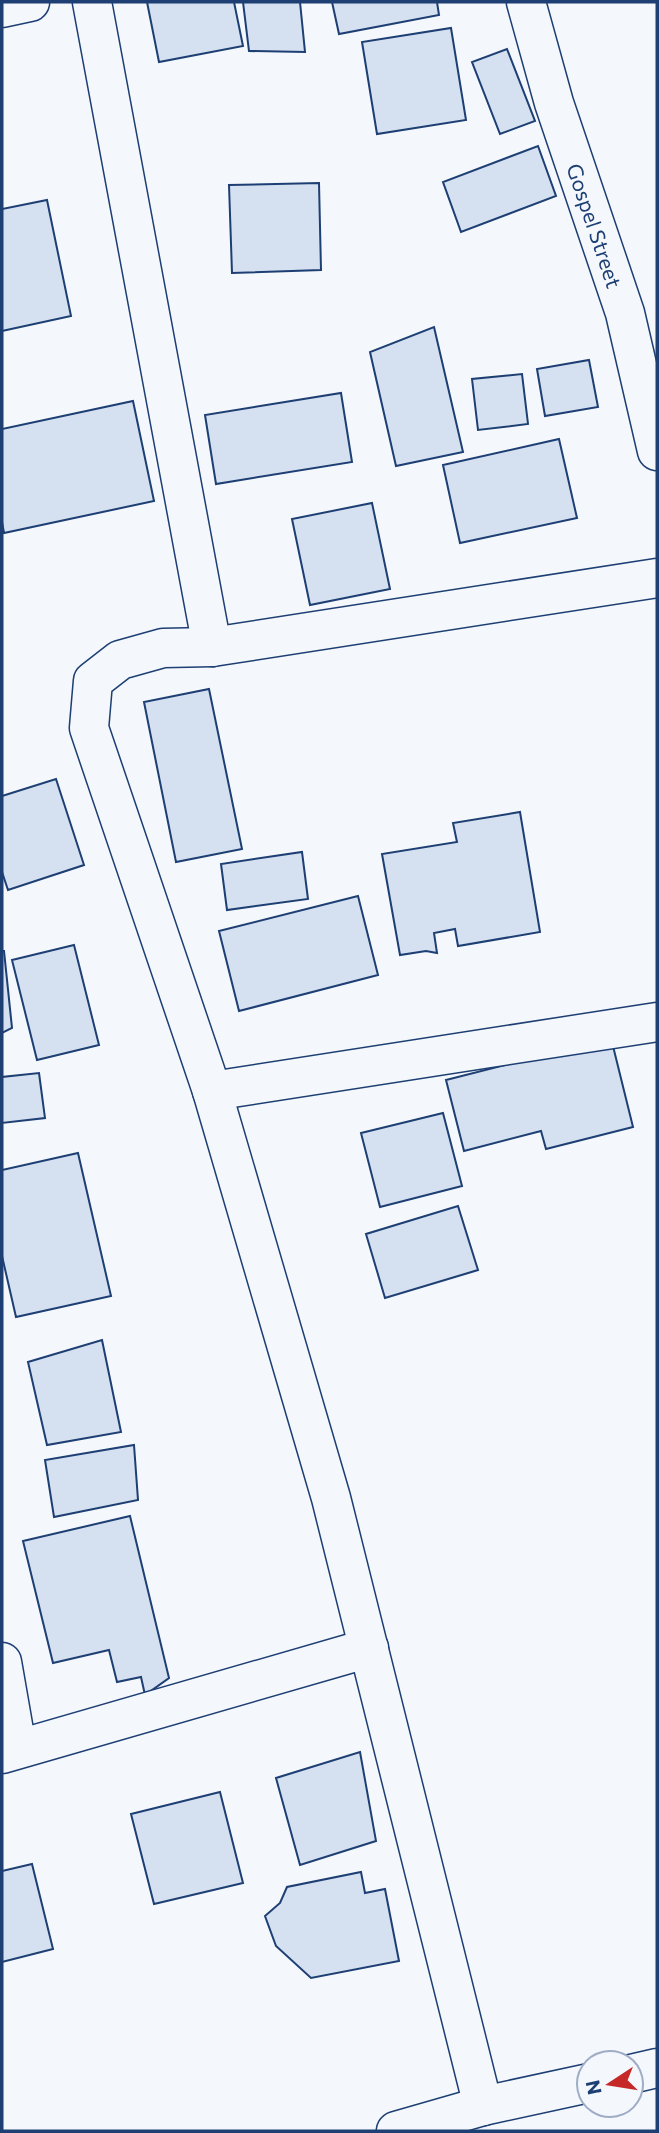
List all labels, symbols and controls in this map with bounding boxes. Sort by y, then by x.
street label: Gospel Street [563,160,628,291]
north arrow [575,2049,645,2119]
text: N [580,2078,606,2097]

